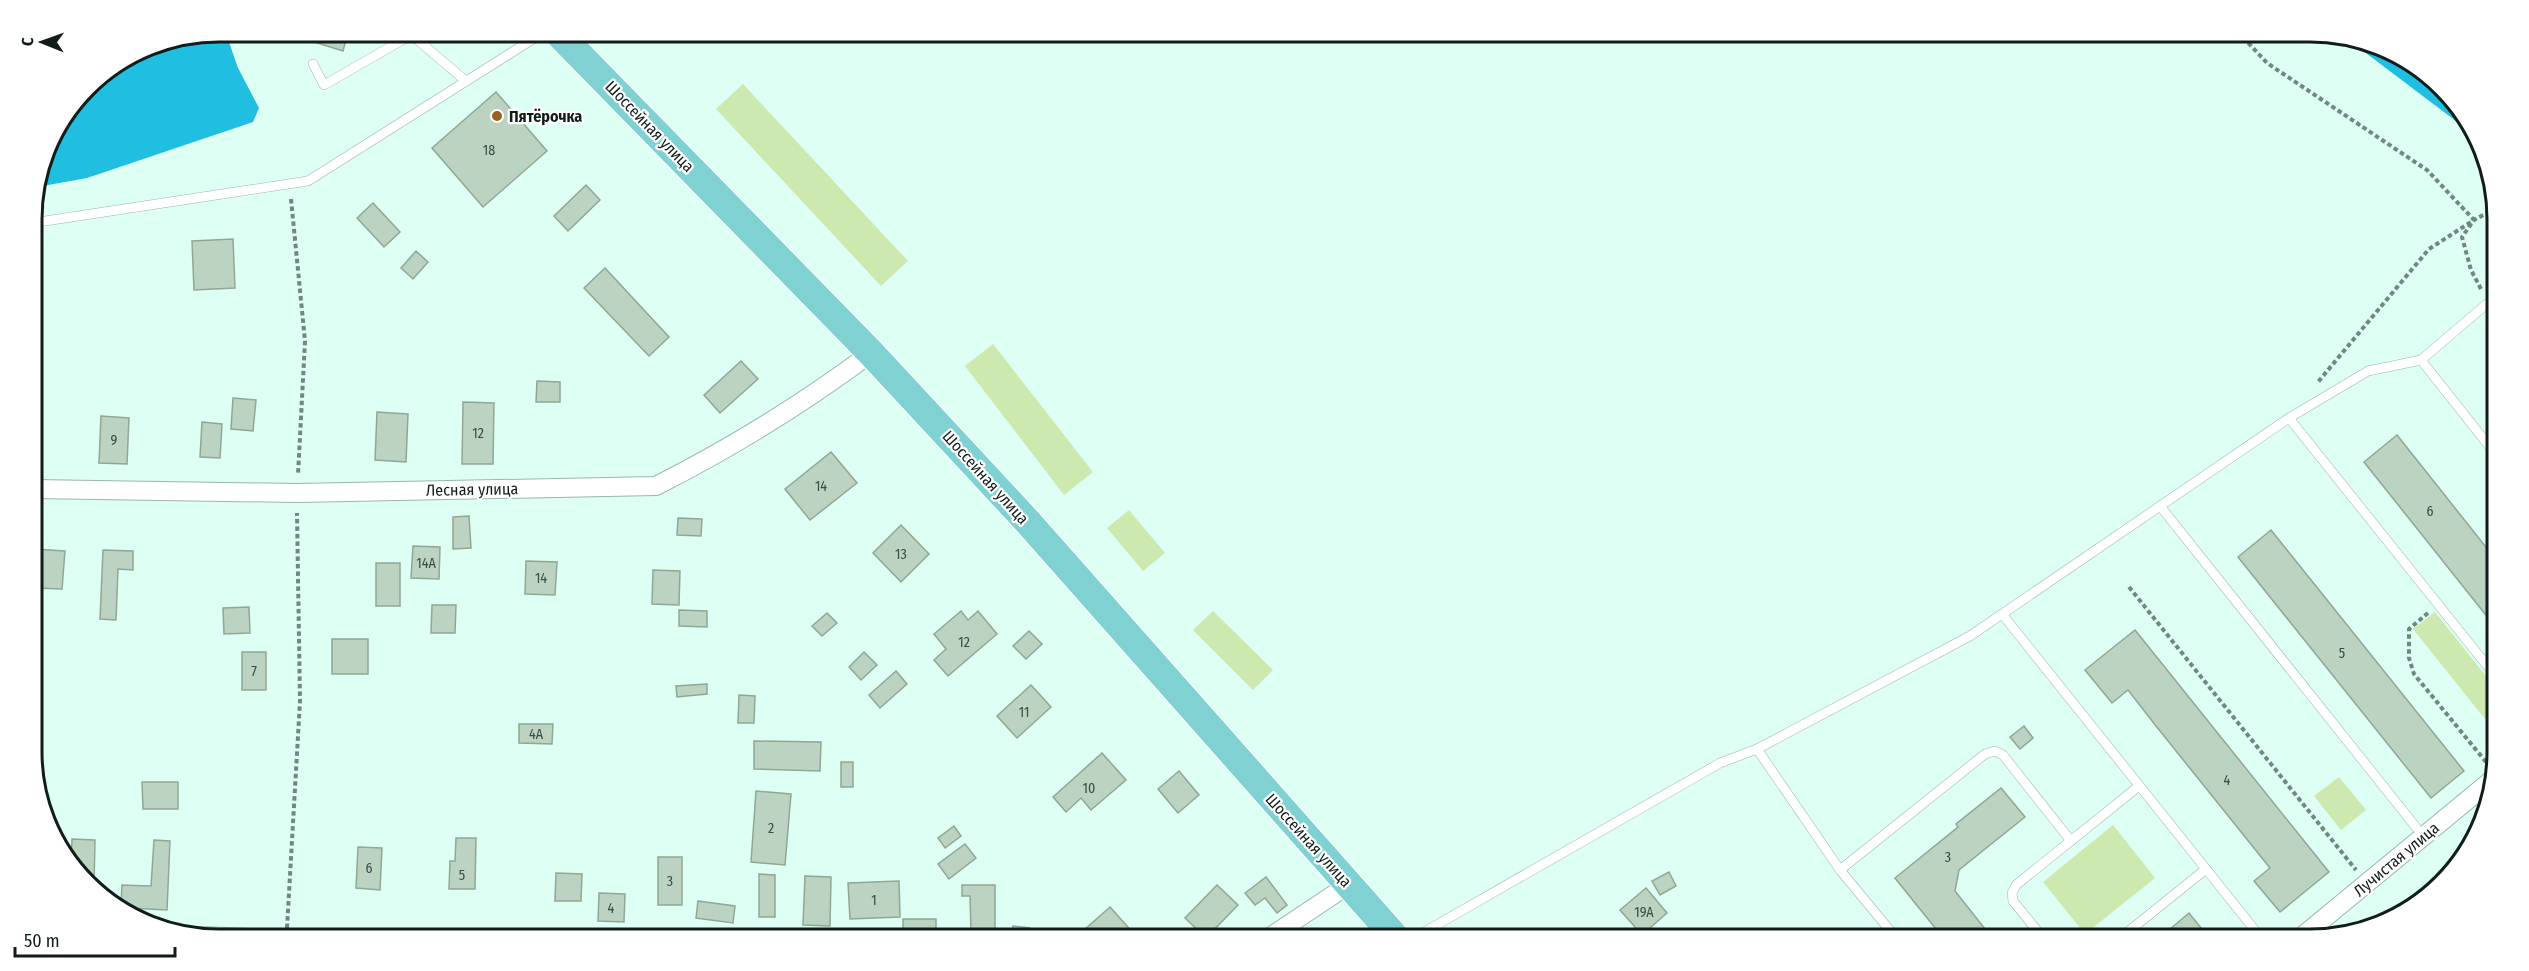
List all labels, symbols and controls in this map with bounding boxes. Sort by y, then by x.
north arrow [12,12,72,72]
text: С [18,37,37,46]
street label: Шоссейная улица [601,77,698,176]
place label: Пятёрочка [509,107,582,126]
marker: Пятёрочка [490,109,504,123]
house number: 18 [483,142,495,159]
house number: 12 [472,425,484,442]
street label: Шоссейная улица [939,427,1033,528]
house number: 9 [111,432,118,449]
house number: 14 [815,478,827,495]
street label: Лесная улица [426,479,518,500]
house number: 6 [2427,503,2434,520]
house number: 13 [895,546,907,563]
house number: 14А [416,555,436,572]
house number: 14 [535,570,547,587]
house number: 12 [958,634,970,651]
house number: 5 [2339,645,2345,662]
house number: 7 [251,663,257,680]
house number: 11 [1019,704,1029,721]
house number: 4А [529,726,544,743]
house number: 4 [2224,772,2231,789]
house number: 10 [1083,780,1095,797]
street label: Шоссейная улица [1262,790,1356,891]
street label: Лучистая улица [2350,818,2443,901]
house number: 2 [768,820,774,837]
house number: 3 [1945,849,1951,866]
house number: 6 [366,860,373,877]
house number: 5 [459,867,465,884]
house number: 3 [667,873,673,890]
house number: 1 [871,892,877,909]
house number: 4 [608,900,615,917]
house number: 19А [1634,904,1654,921]
scale bar [15,920,176,958]
text: 50 m [24,930,60,952]

